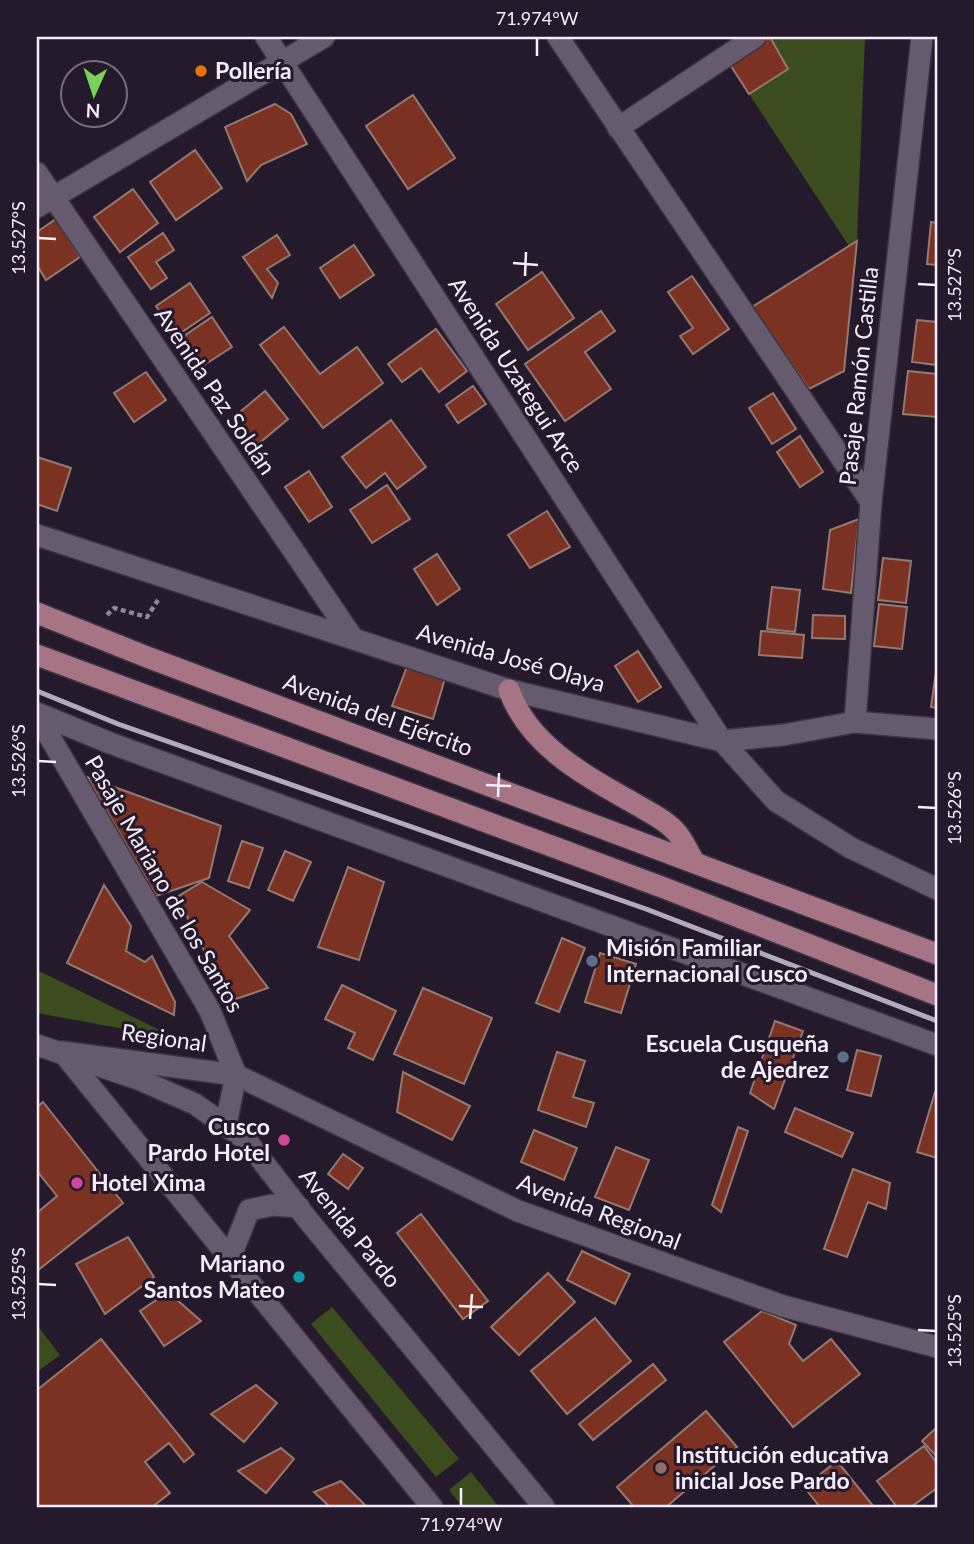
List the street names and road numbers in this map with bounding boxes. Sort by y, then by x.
street label: Pasaje Ramón Castilla [833,265,883,486]
street label: Avenida Uzategui Arce [443,272,590,477]
street label: Avenida Paz Soldán [149,301,282,480]
street label: Avenida José Olaya [414,617,609,697]
street label: Avenida del Ejército [280,667,477,761]
street label: Pasaje Mariano de los Santos [80,750,250,1017]
street label: Regional [120,1017,209,1057]
street label: Avenida Pardo [294,1162,407,1293]
street label: Avenida Regional [514,1167,685,1255]

